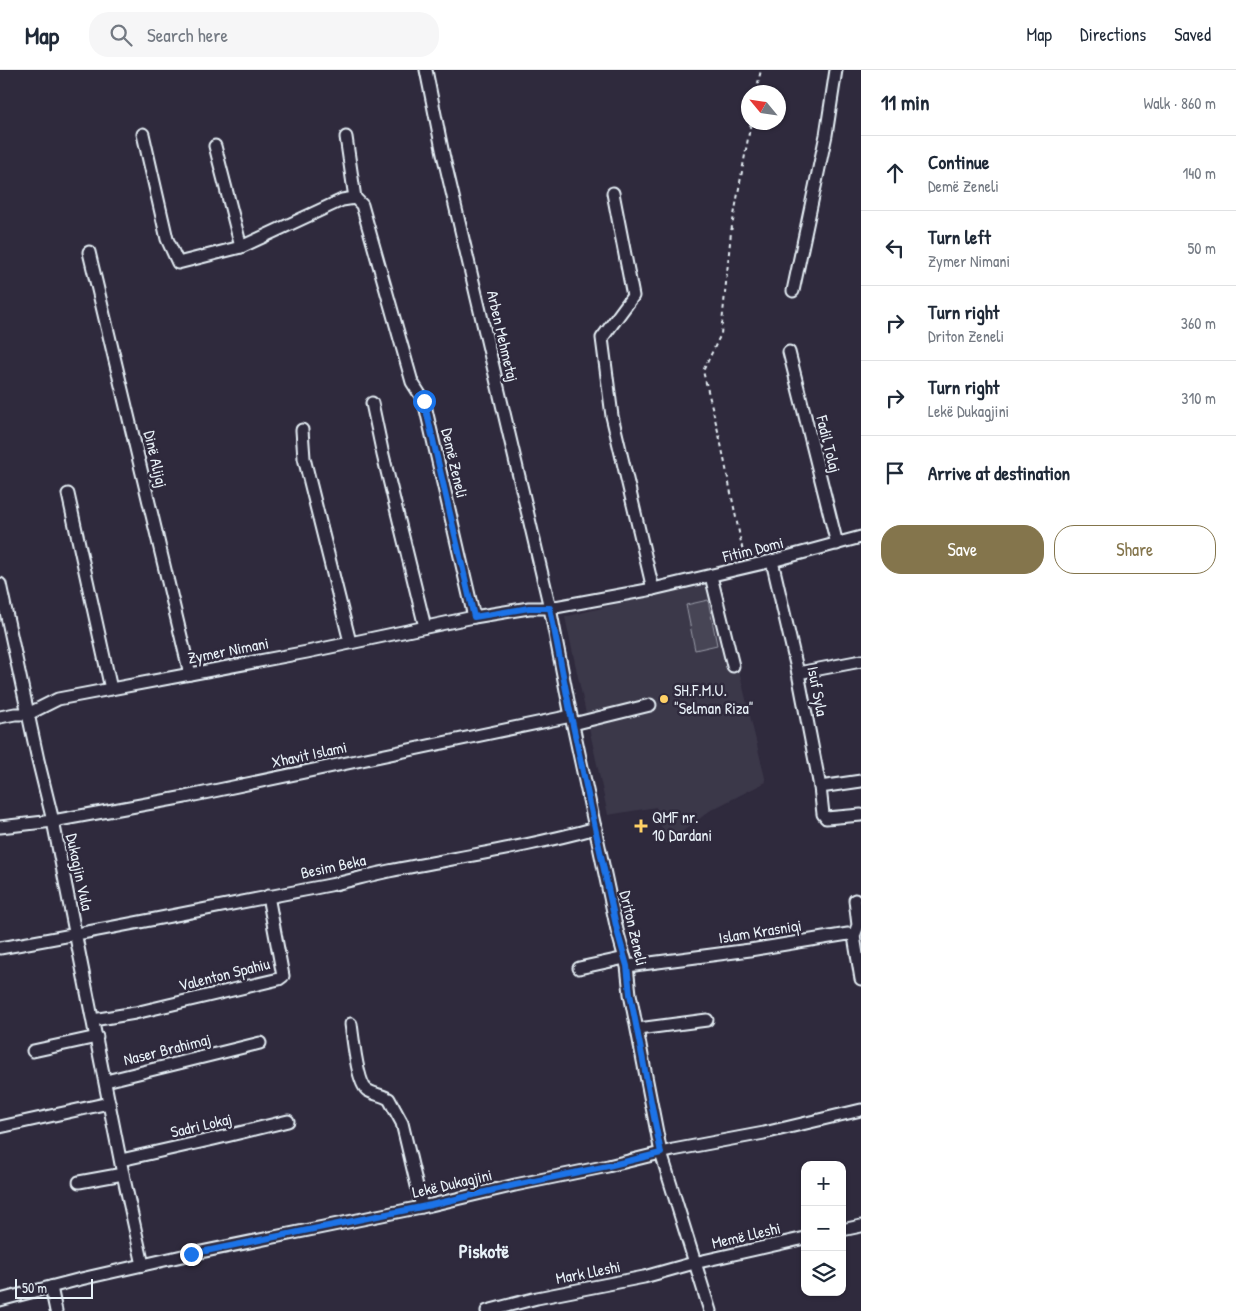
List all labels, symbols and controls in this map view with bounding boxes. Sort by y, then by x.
search box [89,12,439,57]
text: Map [25,19,59,51]
icon: search [107,21,135,49]
text: Search here [147,22,228,48]
text: Map [1027,22,1052,47]
text: Directions [1080,22,1146,47]
text: Saved [1174,22,1211,47]
north arrow [741,85,786,130]
text: 11 min [881,88,930,117]
text: Walk · 860 m [1143,92,1216,114]
text: Continue [928,149,989,175]
icon: ahead [881,159,909,187]
text: 140 m [1182,162,1216,184]
text: Demë Zeneli [928,175,999,197]
text: Turn left [928,224,991,250]
icon: left [881,234,909,262]
text: 50 m [1188,237,1216,259]
text: Zymer Nimani [928,250,1010,272]
street label: Arben Mehmetaj [482,288,524,384]
text: Turn right [928,299,999,325]
icon: right [881,309,909,337]
text: 360 m [1181,312,1216,334]
text: Driton Zeneli [928,325,1004,347]
text: Turn right [928,374,999,400]
icon: right [881,384,909,412]
text: 310 m [1181,387,1216,409]
route start [413,390,436,413]
text: Lekë Dukagjini [928,400,1009,422]
street label: Fadil Tolaj [811,412,847,475]
street label: Demë Zeneli [436,426,474,500]
street label: Dinë Alijaj [139,428,173,490]
icon: arrive [881,459,909,487]
text: Arrive at destination [928,460,1070,486]
button: Save [881,525,1044,574]
button: Share [1054,525,1216,574]
street label: Fitim Domi [719,531,786,567]
street label: Zymer Nimani [186,631,270,669]
street label: Isuf Syla [802,664,834,718]
place label: SH.F.M.U. "Selman Riza" [674,679,754,719]
marker: SH.F.M.U. "Selman Riza" [658,693,670,705]
street label: Xhavit Islami [269,735,349,773]
place label: QMF nr. 10 Dardani [652,806,712,846]
marker: QMF nr. 10 Dardani [634,819,648,833]
street label: Dukagjin Vula [61,831,99,913]
street label: Besim Beka [298,848,368,884]
street label: Driton Zeneli [615,888,653,968]
street label: Islam Krasniqi [717,914,803,948]
street label: Valenton Spahiu [176,952,272,996]
street label: Naser Brahimaj [121,1028,213,1070]
street label: Sadri Lokaj [168,1107,234,1143]
map controls [801,1161,846,1296]
button: + [801,1161,846,1206]
street label: Lekë Dukagjini [410,1163,494,1203]
button: − [801,1206,846,1251]
street label: Memë Lleshi [709,1216,783,1254]
district label: Piskotë [459,1238,510,1264]
route end [180,1243,203,1266]
button: layers [801,1251,846,1296]
street label: Mark Lleshi [554,1255,622,1289]
scale bar [15,1276,92,1299]
text: 50 m [22,1278,47,1297]

